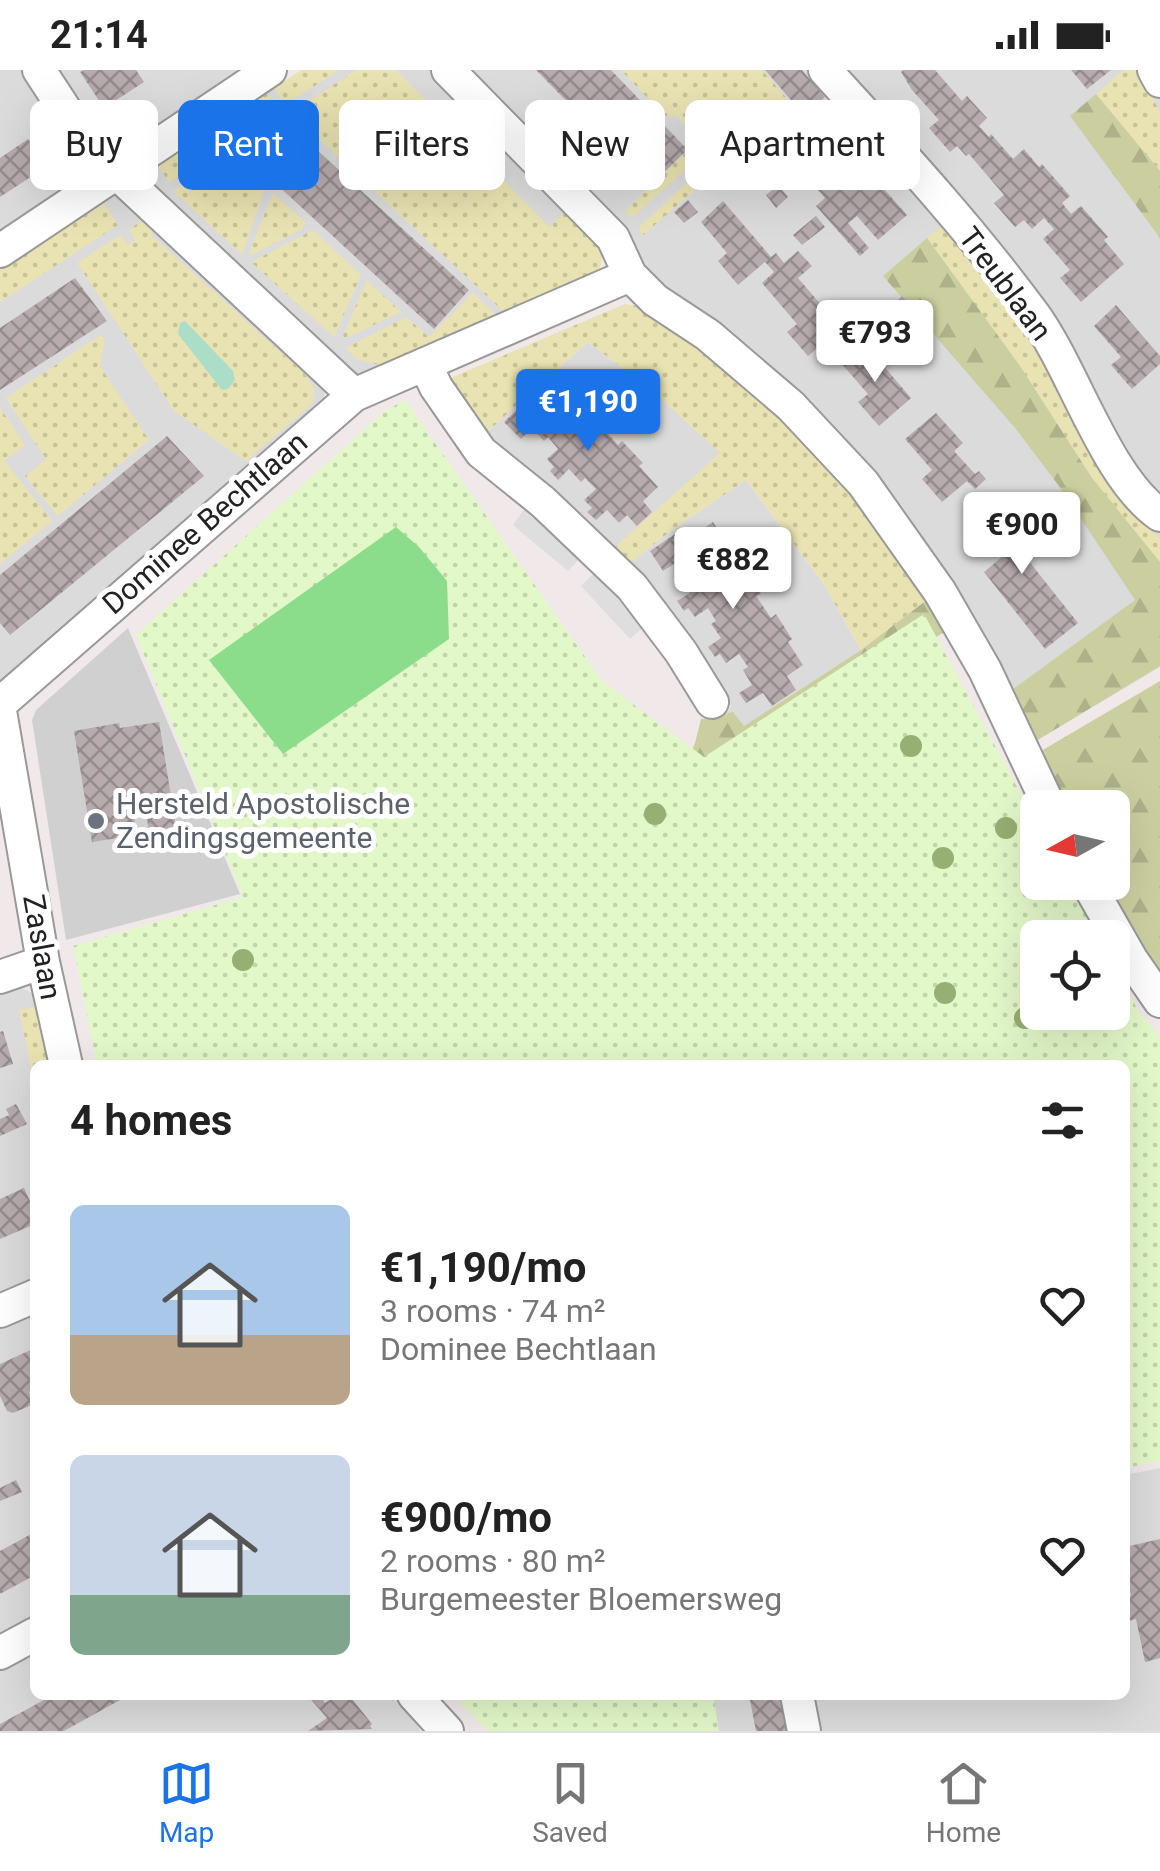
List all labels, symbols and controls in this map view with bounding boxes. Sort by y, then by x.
text: 21:14 [50,13,148,57]
chip: Buy [30,100,158,190]
chip: Rent [178,100,319,190]
chip: Filters [339,100,505,190]
chip: New [525,100,665,190]
chip: Apartment [685,100,920,190]
street label: Treublaan [952,220,1059,347]
pin: €793 [816,300,934,385]
text: €793 [838,313,912,351]
pin: €1,190 [507,369,669,454]
text: €1,190 [538,382,638,420]
street label: Dominee Bechtlaan [95,424,314,621]
pin: €900 [963,492,1081,577]
text: €900 [985,505,1059,543]
pin: €882 [674,527,792,612]
text: €882 [696,540,770,578]
place label: Hersteld Apostolische Zendingsgemeente [116,786,410,855]
north arrow [1020,790,1130,900]
map controls [1020,790,1130,1030]
marker: Hersteld Apostolische Zendingsgemeente [85,810,107,832]
street label: Zaslaan [16,892,69,1002]
button: locate [1020,920,1130,1030]
icon: filters [1035,1093,1090,1148]
text: 4 homes [70,1096,232,1145]
text: €1,190/mo [380,1243,587,1292]
icon: home [150,1245,270,1365]
icon: heart [1035,1278,1090,1333]
text: 3 rooms · 74 m² [380,1292,605,1330]
text: Dominee Bechtlaan [380,1330,657,1368]
text: €900/mo [380,1493,552,1542]
icon: home [150,1495,270,1615]
icon: heart [1035,1528,1090,1583]
text: 2 rooms · 80 m² [380,1542,605,1580]
text: Burgemeester Bloemersweg [380,1580,782,1618]
tab: Map [159,1756,214,1849]
tab: Saved [532,1756,608,1849]
tab: Home [926,1756,1001,1849]

